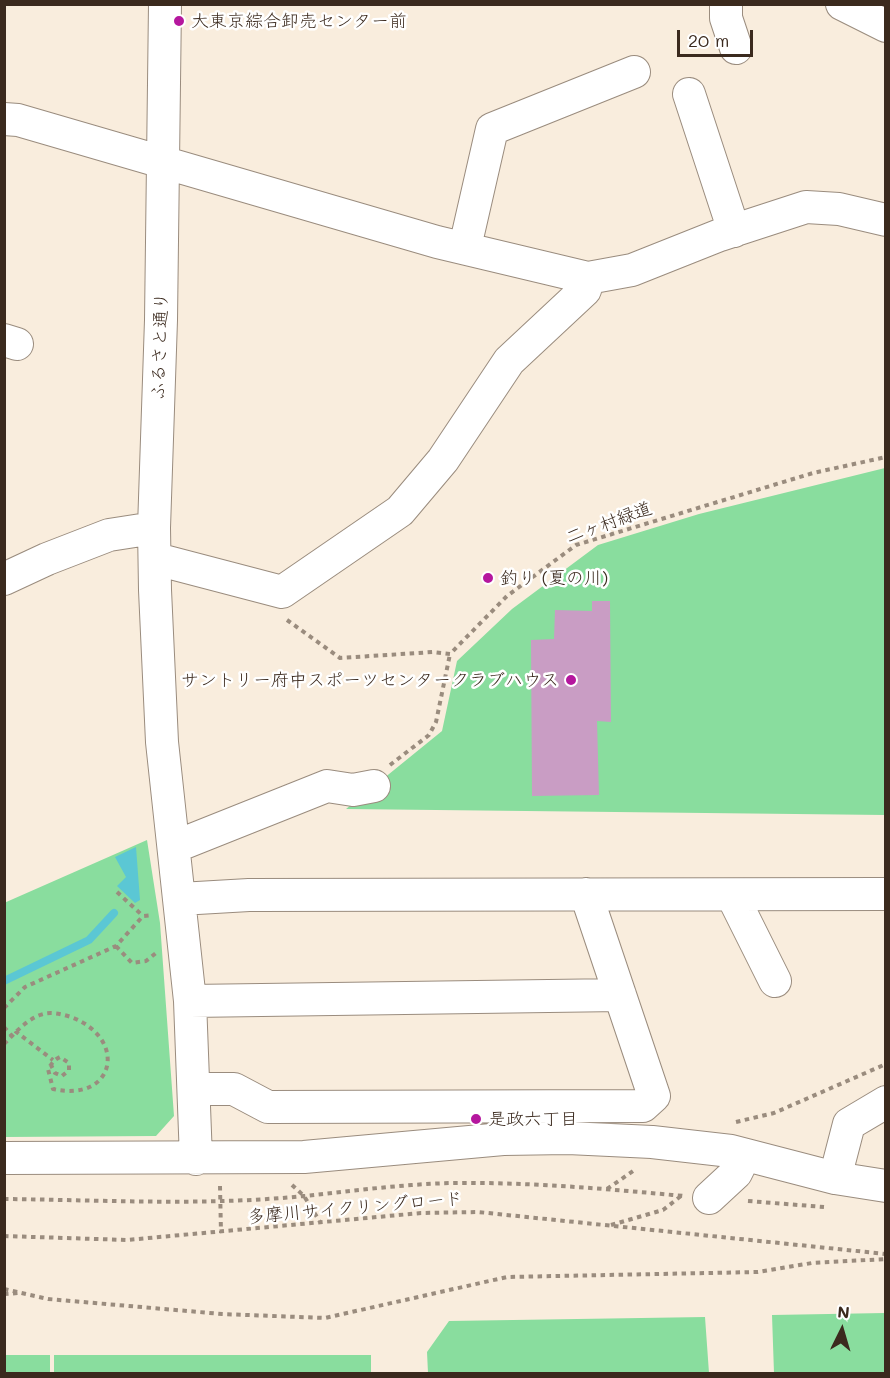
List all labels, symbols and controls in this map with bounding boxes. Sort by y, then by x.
place label: 大東京綜合卸売センター前 [191,10,407,32]
marker: 大東京綜合卸売センター前 [172,14,186,28]
scale bar [680,18,756,56]
text: 20 m [688,28,729,52]
street label: ふるさと通り [147,292,173,400]
street label: 二ヶ村緑道 [563,497,655,549]
place label: 釣り (夏の川) [500,567,608,589]
marker: 釣り (夏の川) [481,571,495,585]
place label: サントリー府中スポーツセンタークラブハウス [181,669,559,691]
marker: サントリー府中スポーツセンタークラブハウス [564,673,578,687]
place label: 是政六丁目 [488,1108,578,1130]
marker: 是政六丁目 [469,1112,483,1126]
street label: 多摩川サイクリングロード [246,1188,464,1228]
north arrow [812,1300,872,1360]
text: N [837,1301,851,1323]

